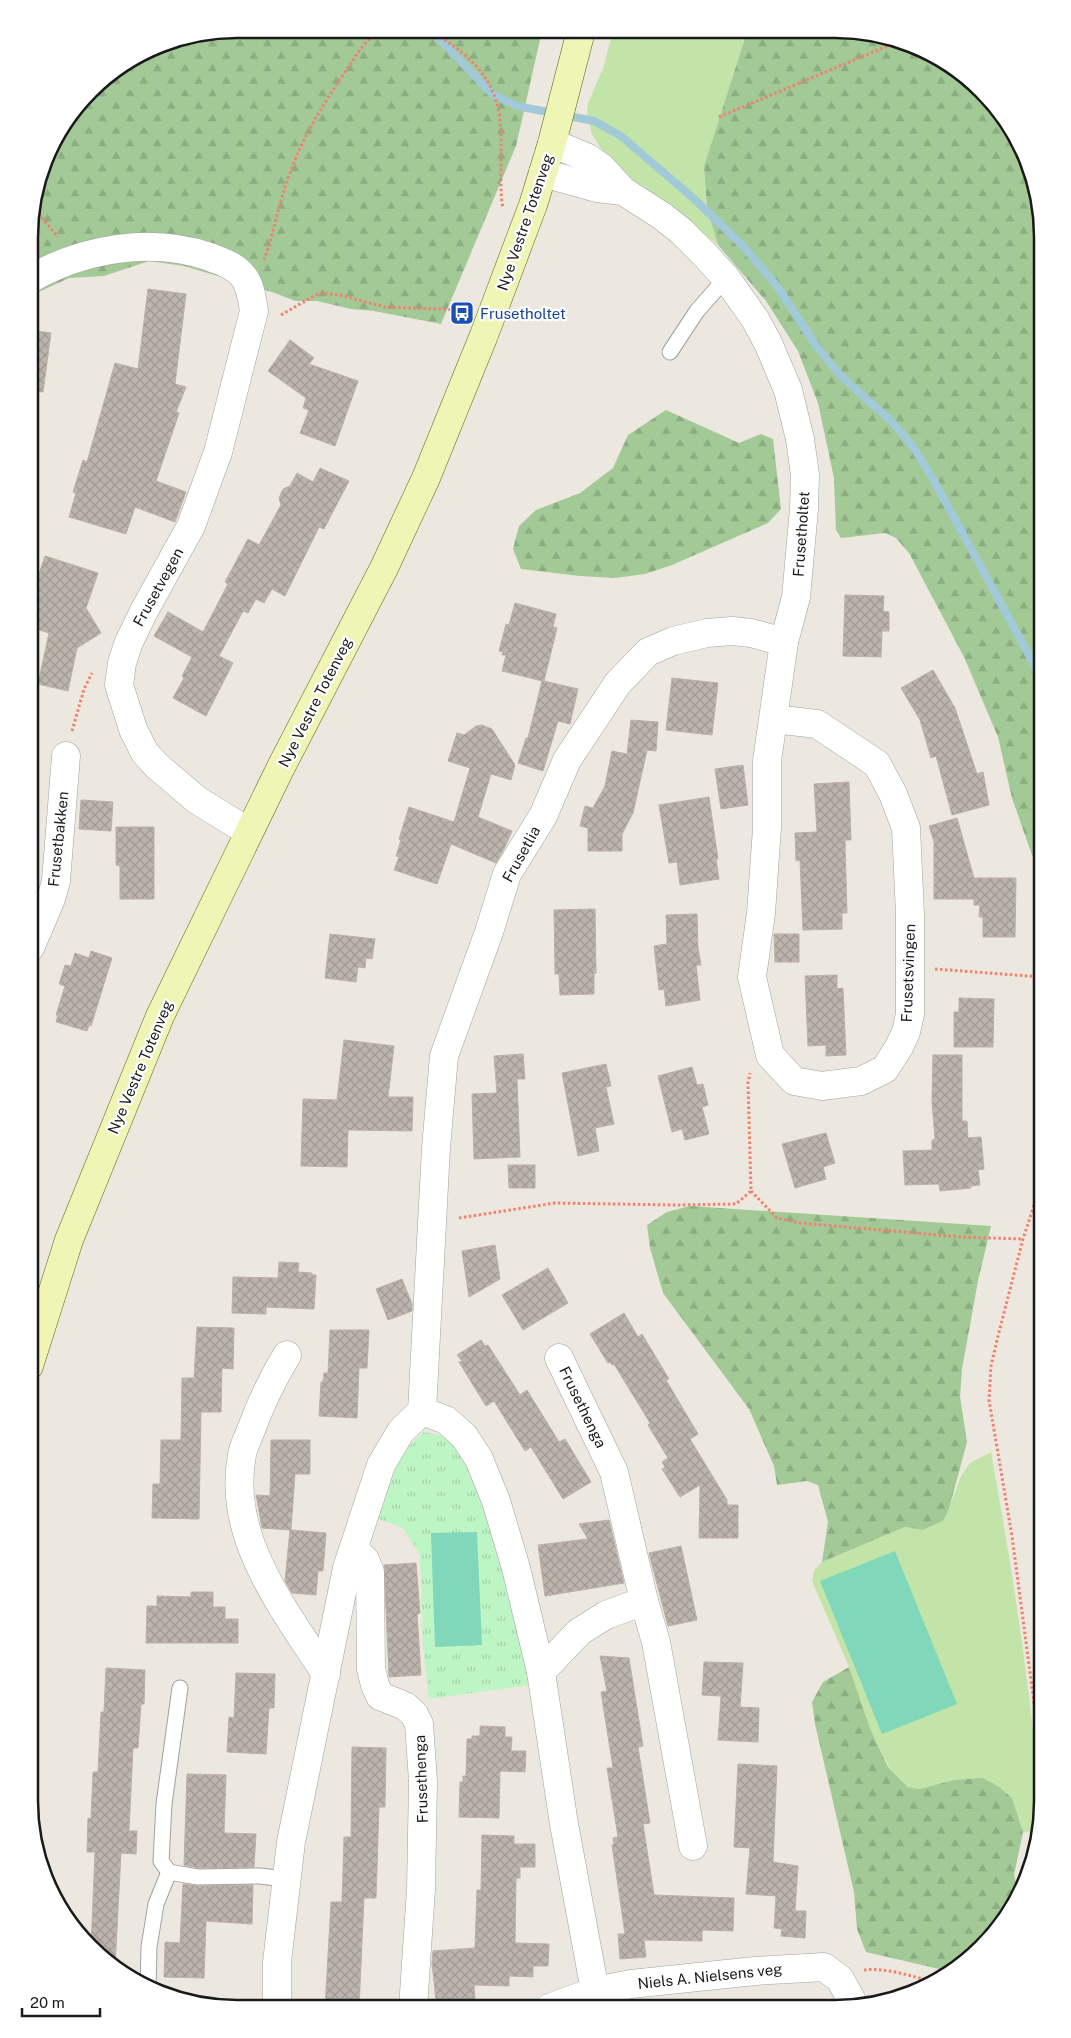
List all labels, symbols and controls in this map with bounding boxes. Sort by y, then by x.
street label: Nye Vestre Totenveg [494,151,556,293]
bus stop icon: Frusetholtet [449,300,475,326]
place label: Frusetholtet [480,305,566,322]
street label: Frusetholtet [790,490,812,577]
street label: Frusetvegen [129,545,187,629]
street label: Nye Vestre Totenveg [275,634,355,770]
street label: Frusetbakken [45,790,71,888]
street label: Frusetlia [499,823,543,885]
street label: Frusetsvingen [898,923,918,1023]
street label: Nye Vestre Totenveg [104,998,176,1136]
street label: Frusethenga [556,1364,610,1450]
street label: Frusethenga [411,1735,431,1823]
street label: Niels A. Nielsens veg [637,1960,783,1992]
scale bar [22,1986,100,2018]
text: 20 m [30,1994,65,2011]

